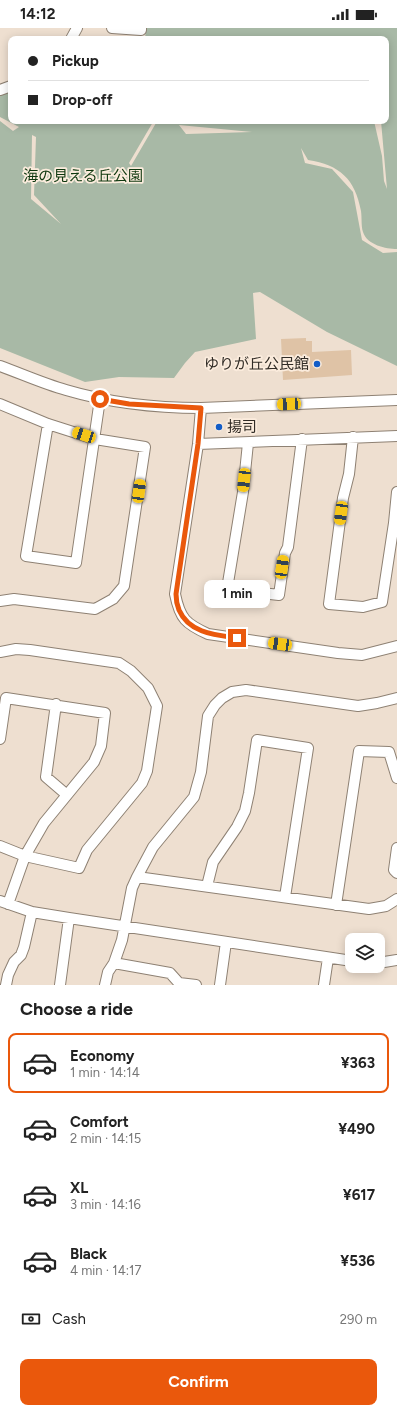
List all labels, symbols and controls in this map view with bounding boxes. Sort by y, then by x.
text: 14:12 [20,5,55,23]
text: Pickup [52,52,99,70]
text: Drop-off [52,91,113,109]
park label: 海の見える丘公園 [23,167,143,185]
place label: ゆりが丘公民館 [204,355,309,373]
marker: ゆりが丘公民館 [312,359,322,369]
route start [91,390,109,408]
car [277,397,301,411]
place label: 揚司 [227,418,257,436]
marker: 揚司 [214,422,224,432]
car [71,426,97,444]
car [237,467,251,493]
car [131,478,147,504]
car [333,500,349,526]
car [274,554,290,580]
callout: 1 min [204,580,270,608]
text: 1 min [222,586,252,601]
route end [228,629,246,647]
car [267,636,293,652]
map controls [345,933,385,973]
button: layers [345,933,385,973]
text: Choose a ride [20,998,133,1020]
icon: car [22,1045,58,1081]
text: Economy [70,1047,135,1065]
text: ¥363 [341,1054,375,1072]
text: 1 min · 14:14 [70,1065,140,1080]
icon: car [22,1111,58,1147]
text: Comfort [70,1113,129,1131]
text: ¥490 [338,1120,375,1138]
text: 2 min · 14:15 [70,1131,141,1146]
icon: car [22,1177,58,1213]
text: XL [70,1179,88,1197]
text: ¥617 [343,1186,375,1204]
text: 3 min · 14:16 [70,1197,141,1212]
icon: car [22,1243,58,1279]
text: Black [70,1245,107,1263]
text: ¥536 [340,1252,375,1270]
text: 4 min · 14:17 [70,1263,141,1278]
icon: cash [20,1308,42,1330]
text: Cash [52,1310,86,1328]
text: 290 m [340,1312,377,1327]
button: Confirm [20,1359,377,1405]

